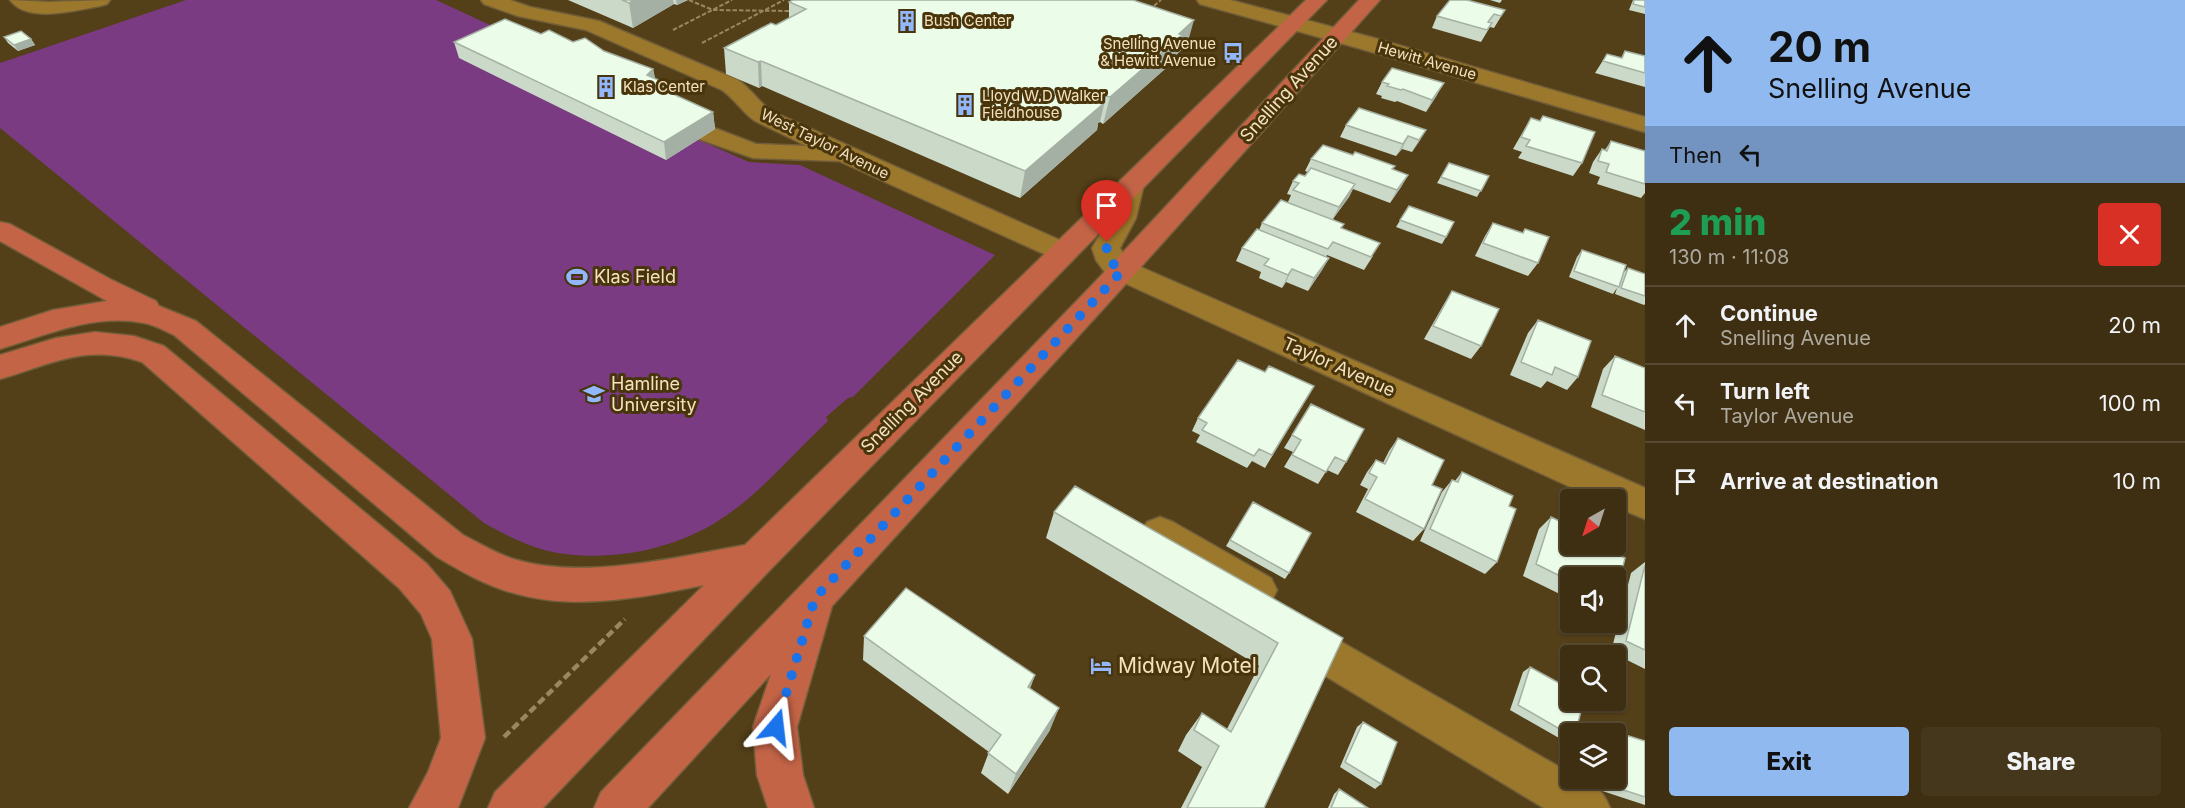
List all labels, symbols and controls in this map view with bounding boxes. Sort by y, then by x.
building icon: Bush Center [895,9,919,33]
place label: Bush Center [924,11,1012,30]
text: 20 m [1768,21,1871,72]
icon: ahead [1669,24,1747,102]
street label: Snelling Avenue [1235,31,1342,146]
place label: Snelling Avenue & Hewitt Avenue [1100,34,1216,70]
street label: Hewitt Avenue [1376,37,1479,84]
bus stop icon: Snelling Avenue & Hewitt Avenue [1221,41,1245,65]
text: Snelling Avenue [1768,72,1972,105]
building icon: Klas Center [594,75,618,99]
place label: Klas Center [623,77,705,96]
place label: Lloyd W.D Walker Fieldhouse [982,86,1106,122]
building icon: Lloyd W.D Walker Fieldhouse [953,93,977,117]
street label: West Taylor Avenue [758,104,892,183]
icon: left [1734,138,1767,171]
text: Then [1669,142,1722,168]
pin [1081,180,1132,242]
icon: arrive [1090,189,1123,222]
text: 2 min [1669,200,1766,244]
button: close [2098,203,2161,266]
text: 130 m · 11:08 [1669,245,1789,269]
sports icon: Klas Field [565,265,589,289]
place label: Klas Field [594,266,676,287]
text: Continue [1720,300,1818,326]
icon: ahead [1669,309,1702,342]
text: 20 m [2108,312,2161,338]
text: Snelling Avenue [1720,326,1871,350]
street label: Taylor Avenue [1280,332,1399,401]
street label: Snelling Avenue [856,346,967,457]
place label: Hamline University [611,373,697,415]
text: Turn left [1720,378,1810,404]
school or university icon: Hamline University [582,382,606,406]
icon: left [1669,387,1702,420]
text: 100 m [2099,390,2161,416]
text: Taylor Avenue [1720,404,1854,428]
icon: arrive [1669,465,1702,498]
text: Arrive at destination [1720,468,1939,494]
text: 10 m [2113,468,2161,494]
north arrow [1560,489,1626,555]
map controls [1560,489,1626,789]
button: sound [1560,567,1626,633]
button: search [1560,645,1626,711]
place label: Midway Motel [1118,653,1257,678]
hotel icon: Midway Motel [1089,654,1113,678]
position arrow [744,695,808,759]
button: layers [1560,723,1626,789]
button: Exit [1669,727,1909,796]
button: Share [1921,727,2161,796]

